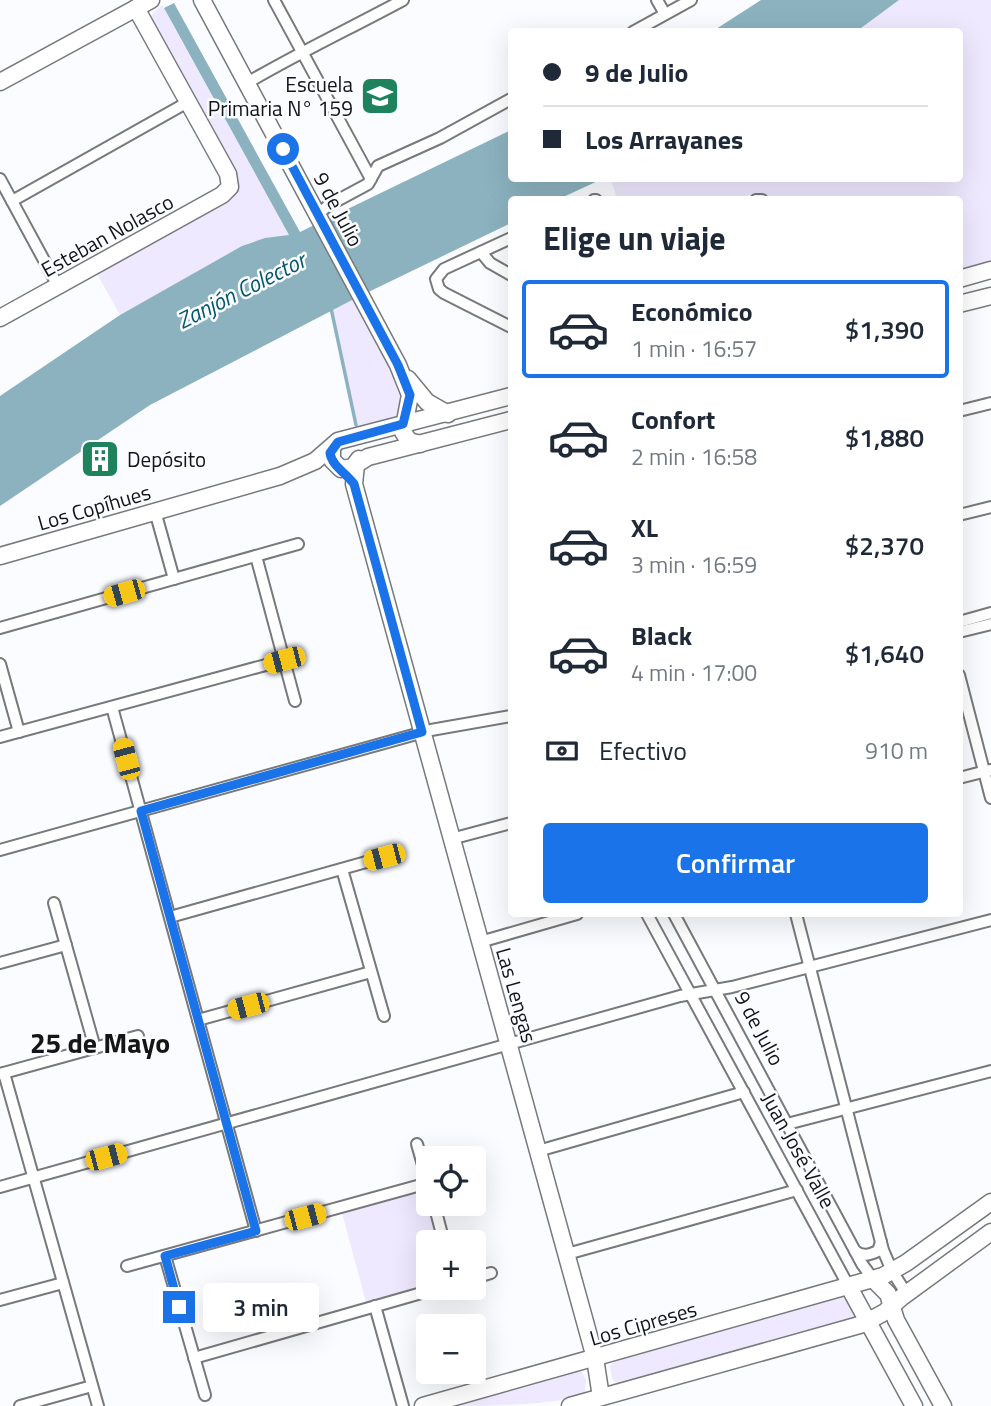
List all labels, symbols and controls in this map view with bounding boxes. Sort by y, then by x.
text: 9 de Julio [585,53,688,92]
place label: Escuela Primaria N° 159 [208,68,353,124]
school or university icon: Escuela Primaria N° 159 [359,75,401,117]
text: Los Arrayanes [585,120,743,159]
route start [267,133,299,165]
street label: 9 de Julio [306,166,372,252]
street label: Esteban Nolasco [35,185,179,285]
text: Elige un viaje [543,214,726,262]
water label: Zanjón Colector [171,241,314,337]
text: Económico [631,292,753,331]
icon: car [547,298,610,361]
text: $1,390 [845,310,924,349]
text: 1 min · 16:57 [631,331,757,366]
text: Confort [631,400,715,439]
icon: car [547,406,610,469]
text: $1,880 [845,418,924,457]
building icon: Depósito [79,438,121,480]
text: 2 min · 16:58 [631,439,757,474]
place label: Depósito [127,443,206,475]
street label: Los Copíhues [34,476,154,538]
text: XL [631,508,658,547]
icon: car [547,514,610,577]
text: $2,370 [845,526,924,565]
text: 3 min · 16:59 [631,547,757,582]
car [101,577,148,609]
text: Black [631,616,692,655]
icon: car [547,622,610,685]
text: $1,640 [845,634,924,673]
car [261,644,308,676]
text: 4 min · 17:00 [631,655,757,690]
text: Efectivo [599,731,687,770]
icon: cash [543,732,581,770]
text: 910 m [865,733,928,768]
car [111,736,142,782]
button: Confirmar [543,823,928,903]
car [361,841,408,873]
street label: Las Lengas [488,944,546,1046]
street label: 9 de Julio [727,985,793,1071]
car [225,990,272,1022]
district label: 25 de Mayo [30,1021,170,1064]
street label: Juan José Valle [754,1086,844,1214]
car [83,1141,130,1173]
map controls [416,1146,486,1384]
button: locate [416,1146,486,1216]
car [282,1201,329,1233]
button: + [416,1230,486,1300]
callout: 3 min [204,1282,319,1332]
text: 3 min [233,1290,289,1325]
route end [163,1291,195,1323]
street label: Los Cipreses [586,1292,700,1354]
button: − [416,1314,486,1384]

